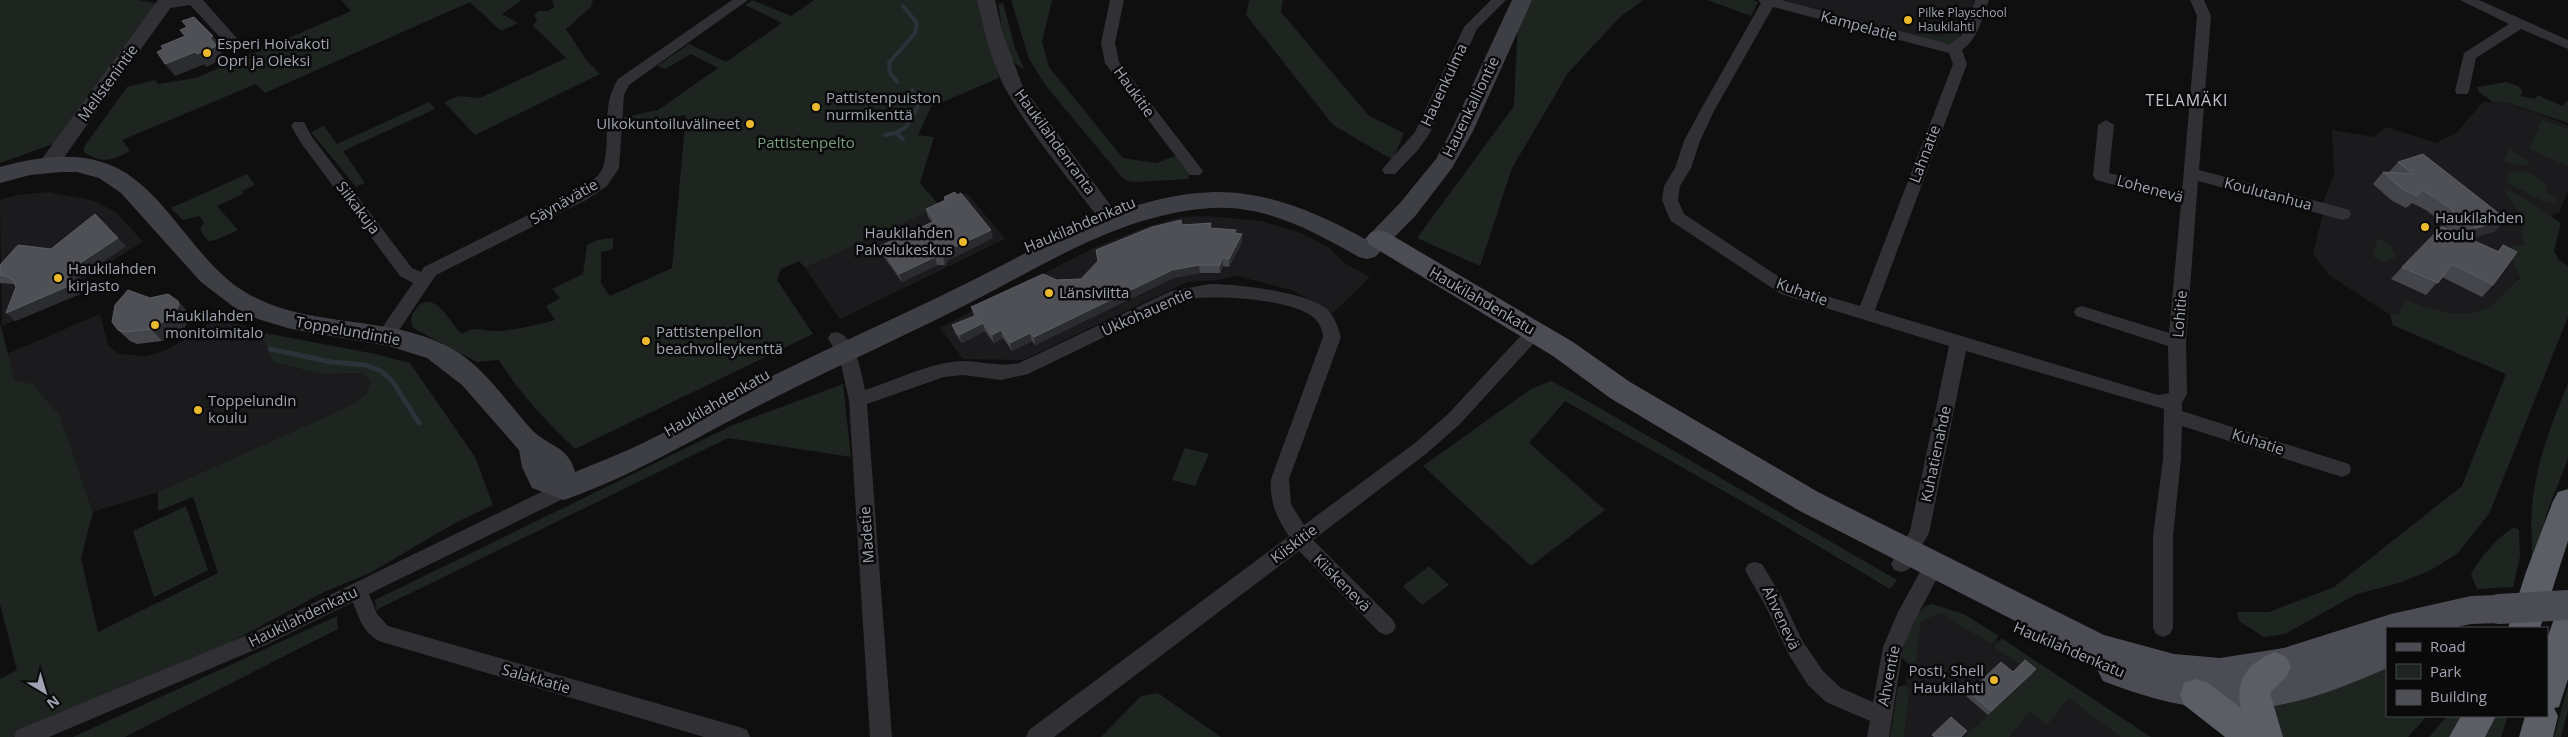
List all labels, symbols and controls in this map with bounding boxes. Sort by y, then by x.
place label: Pilke Playschool Haukilahti [1918,4,2007,35]
street label: Kampelatie [1819,5,1900,45]
marker: Pilke Playschool Haukilahti [1902,14,1914,26]
place label: Esperi Hoivakoti Opri ja Oleksi [217,33,330,70]
street label: Mellstenintie [73,40,142,125]
street label: Hauenkulma [1415,40,1471,129]
marker: Esperi Hoivakoti Opri ja Oleksi [201,47,213,59]
street label: Hauenkalliontie [1437,53,1503,160]
street label: Haukitie [1110,62,1160,121]
street label: Haukilahdenranta [1011,85,1101,198]
place label: Pattistenpuiston nurmikenttä [826,87,941,124]
district label: TELAMÄKI [2146,89,2228,111]
marker: Pattistenpuiston nurmikenttä [810,101,822,113]
place label: Ulkokuntoiluvälineet [596,113,740,133]
marker: Ulkokuntoiluvälineet [744,118,756,130]
street label: Lahnatie [1904,122,1944,185]
park label: Pattistenpelto [757,132,855,152]
street label: Lohenevä [2115,170,2186,206]
street label: Koulutanhua [2222,172,2314,214]
street label: Säynävätie [526,174,601,229]
street label: Siikakuja [332,177,385,238]
street label: Haukilahdenkatu [1021,192,1138,257]
place label: Haukilahden koulu [2435,207,2523,244]
marker: Haukilahden koulu [2419,221,2431,233]
place label: Haukilahden Palvelukeskus [855,222,953,259]
marker: Haukilahden Palvelukeskus [957,236,969,248]
place label: Haukilahden kirjasto [68,258,156,295]
street label: Haukilahdenkatu [1426,262,1539,339]
marker: Haukilahden kirjasto [52,272,64,284]
street label: Kuhatie [1774,273,1831,310]
place label: Länsiviitta [1059,282,1129,302]
street label: Ukkohauentie [1098,282,1195,340]
marker: Länsiviitta [1043,287,1055,299]
street label: Lohitie [2167,289,2191,338]
place label: Haukilahden monitoimitalo [165,305,263,342]
street label: Toppelundintie [294,311,402,349]
marker: Haukilahden monitoimitalo [149,319,161,331]
place label: Pattistenpellon beachvolleykenttä [656,321,783,358]
marker: Pattistenpellon beachvolleykenttä [640,335,652,347]
street label: Haukilahdenkatu [660,364,773,441]
place label: Toppelundin koulu [208,390,296,427]
marker: Toppelundin koulu [192,404,204,416]
street label: Kuhatienahde [1915,404,1955,504]
street label: Kuhatie [2230,423,2287,459]
street label: Madetie [854,506,878,564]
street label: Kiiskitie [1266,519,1321,567]
street label: Kiiskenevä [1310,549,1376,615]
street label: Haukilahdenkatu [245,581,360,651]
street label: Ahvenevä [1758,583,1805,653]
street label: Haukilahdenkatu [2011,617,2128,682]
legend [2386,627,2548,717]
text: Road [2430,636,2466,656]
street label: Ahventie [1872,644,1904,708]
street label: Salakkatie [500,659,573,697]
place label: Posti, Shell Haukilahti [1908,660,1984,697]
text: Park [2430,661,2461,681]
north arrow [20,667,70,717]
marker: Posti, Shell Haukilahti [1988,674,2000,686]
text: Building [2430,686,2487,706]
text: N [43,692,64,714]

